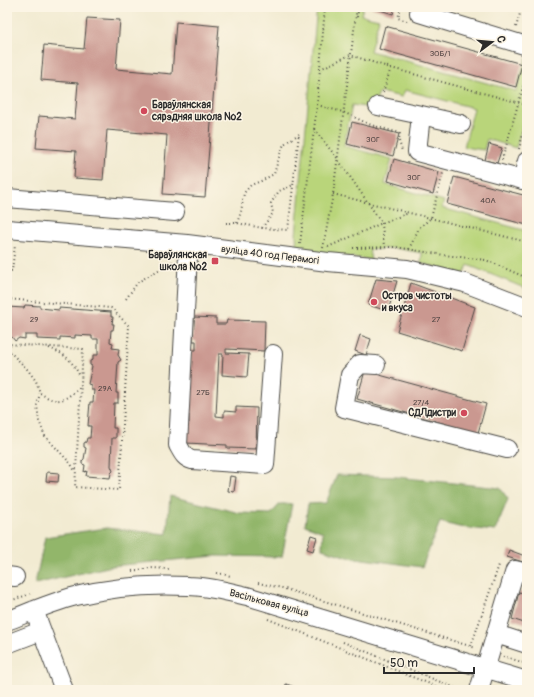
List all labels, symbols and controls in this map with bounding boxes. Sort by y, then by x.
north arrow [472,22,512,62]
text: С [494,34,508,45]
house number: 30Б/1 [430,49,450,58]
place label: Бараўлянская сярэдняя школа №2 [151,99,242,123]
marker: Бараўлянская сярэдняя школа №2 [139,106,149,116]
house number: 30Г [366,135,380,144]
house number: 30Г [407,173,421,182]
house number: 40А [480,196,496,205]
street label: вуліца 40 год Перамогі [220,243,320,267]
place label: Бараўлянская школа №2 [148,249,207,273]
marker: Бараўлянская школа №2 [210,256,220,266]
place label: Остров чистоты и вкуса [381,290,452,314]
marker: Остров чистоты и вкуса [369,297,379,307]
house number: 29 [30,315,38,324]
house number: 27 [432,315,441,324]
house number: 29А [98,384,112,393]
house number: 27Б [196,388,210,397]
house number: 27/4 [413,398,429,407]
place label: СДЛдистри [408,407,457,419]
marker: СДЛдистри [459,408,469,418]
street label: Васільковая вуліца [228,587,310,619]
scale bar [384,649,474,675]
text: 50 m [390,656,418,671]

